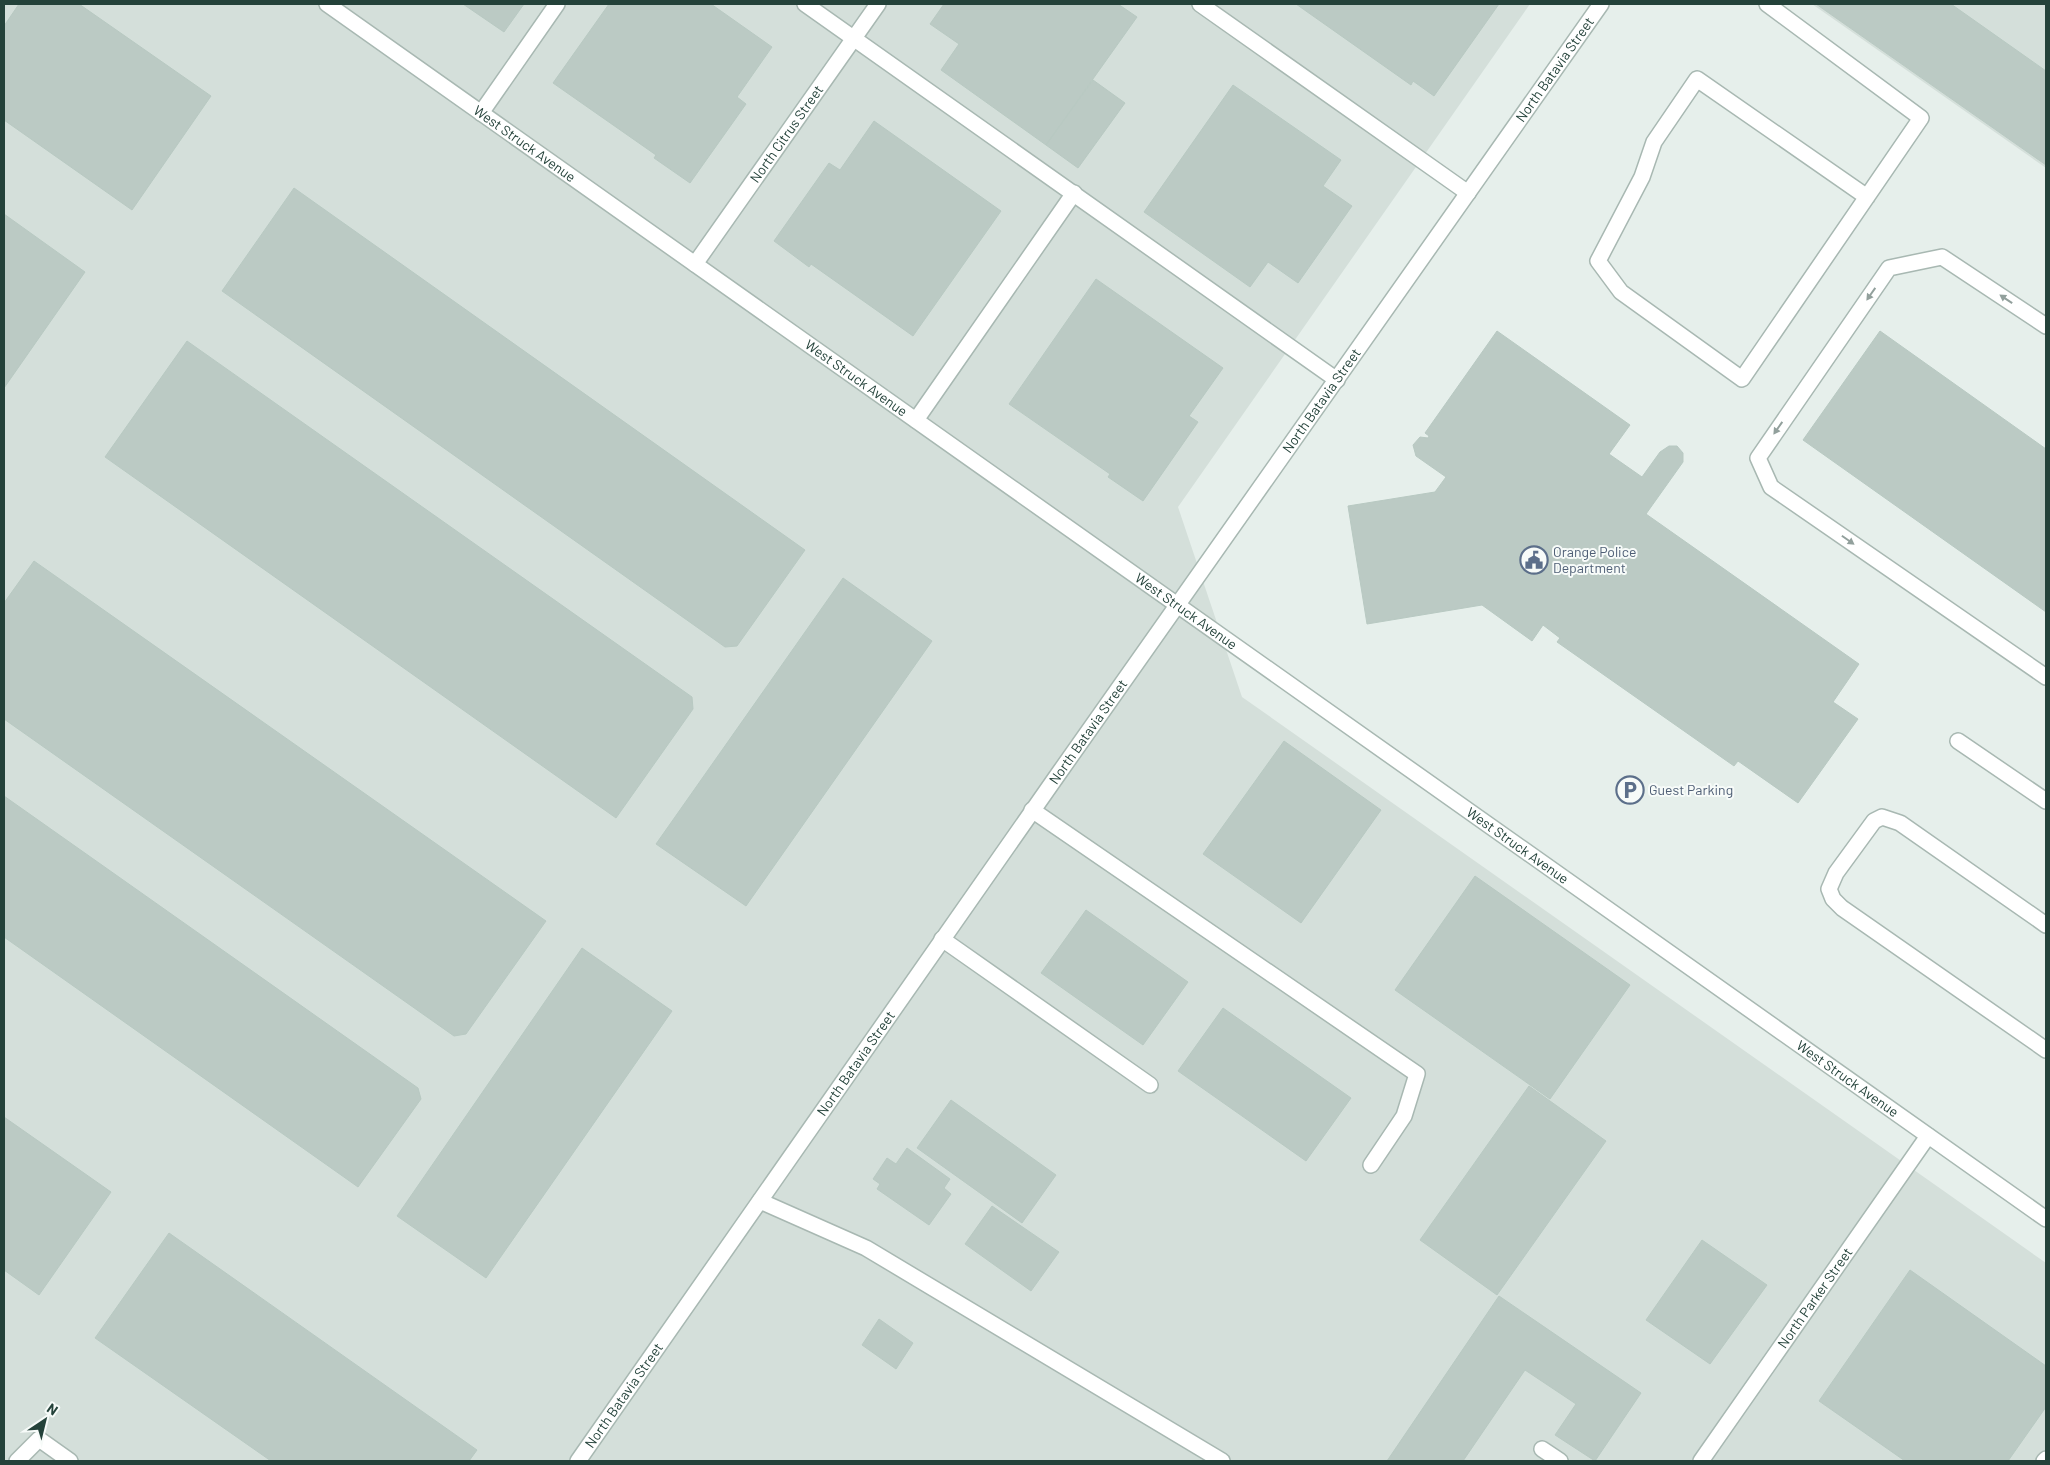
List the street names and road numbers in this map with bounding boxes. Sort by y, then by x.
street label: North Batavia Street [1512,14,1597,125]
street label: North Citrus Street [746,82,826,186]
street label: West Struck Avenue [471,101,579,185]
street label: West Struck Avenue [802,336,911,420]
street label: North Batavia Street [1278,345,1364,456]
street label: West Struck Avenue [1132,569,1241,653]
street label: North Batavia Street [1045,676,1130,787]
street label: West Struck Avenue [1464,803,1572,887]
street label: North Batavia Street [813,1007,898,1119]
street label: West Struck Avenue [1793,1036,1902,1120]
street label: North Parker Street [1774,1244,1856,1351]
street label: North Batavia Street [581,1339,666,1451]

